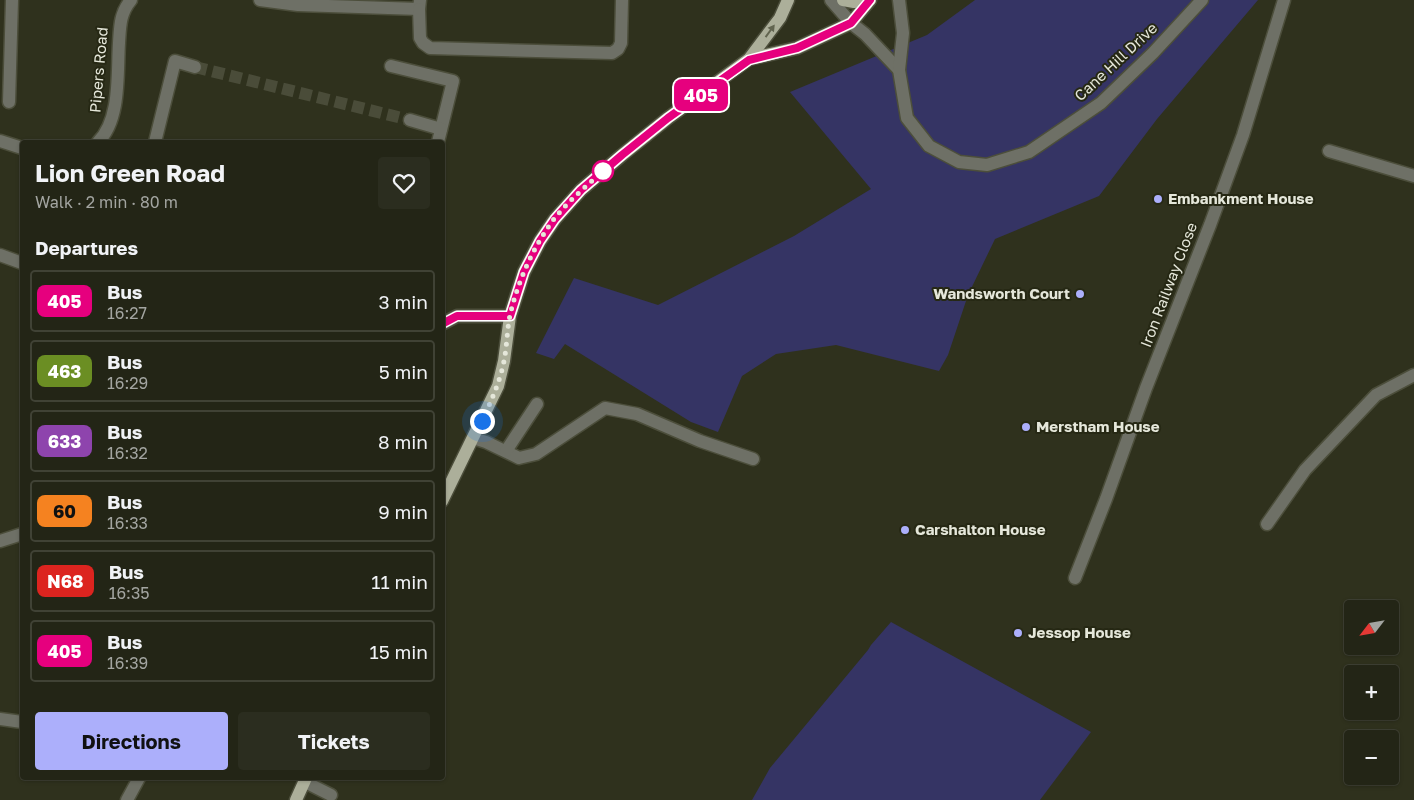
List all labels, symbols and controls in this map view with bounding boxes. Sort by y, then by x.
street label: Cane Hill Drive [1070,18,1161,104]
one-way arrow [765,24,775,38]
street label: Pipers Road [85,26,111,114]
line badge: 405 [672,79,730,111]
text: 405 [684,84,718,106]
button: heart [378,157,430,209]
text: Lion Green Road [35,158,225,187]
unlabelled marker [592,160,614,182]
place label: Embankment House [1168,189,1314,207]
text: Walk · 2 min · 80 m [35,192,178,212]
marker: Embankment House [1152,193,1164,205]
street label: Iron Railway Close [1136,219,1200,350]
text: Departures [35,236,138,259]
text: Bus [107,280,142,303]
place label: Wandsworth Court [933,284,1070,302]
marker: Wandsworth Court [1074,288,1086,300]
text: 405 [48,290,81,312]
text: 3 min [379,290,428,313]
text: 16:27 [107,303,147,323]
text: Bus [107,350,142,373]
text: 463 [48,360,81,382]
text: 5 min [379,360,428,383]
text: 16:29 [107,373,148,393]
your location [470,409,495,434]
place label: Merstham House [1036,417,1160,435]
text: Bus [107,420,142,443]
marker: Merstham House [1020,421,1032,433]
text: 633 [48,430,81,452]
text: 8 min [378,430,428,453]
text: 16:32 [107,443,148,463]
text: Bus [107,490,142,513]
text: 60 [53,500,76,522]
text: 9 min [378,500,428,523]
text: 16:33 [107,513,148,533]
place label: Carshalton House [915,520,1046,538]
marker: Carshalton House [899,524,911,536]
text: Bus [109,560,144,583]
text: N68 [47,570,84,592]
text: 11 min [371,570,428,593]
text: 16:35 [109,583,150,603]
north arrow [1344,600,1399,655]
map controls [1344,600,1399,785]
place label: Jessop House [1028,623,1131,641]
marker: Jessop House [1012,627,1024,639]
text: Bus [107,630,142,653]
text: 405 [48,640,81,662]
text: 15 min [369,640,428,663]
text: 16:39 [107,653,148,673]
button: + [1344,665,1399,720]
button: Directions [35,712,228,770]
button: Tickets [238,712,430,770]
button: − [1344,730,1399,785]

